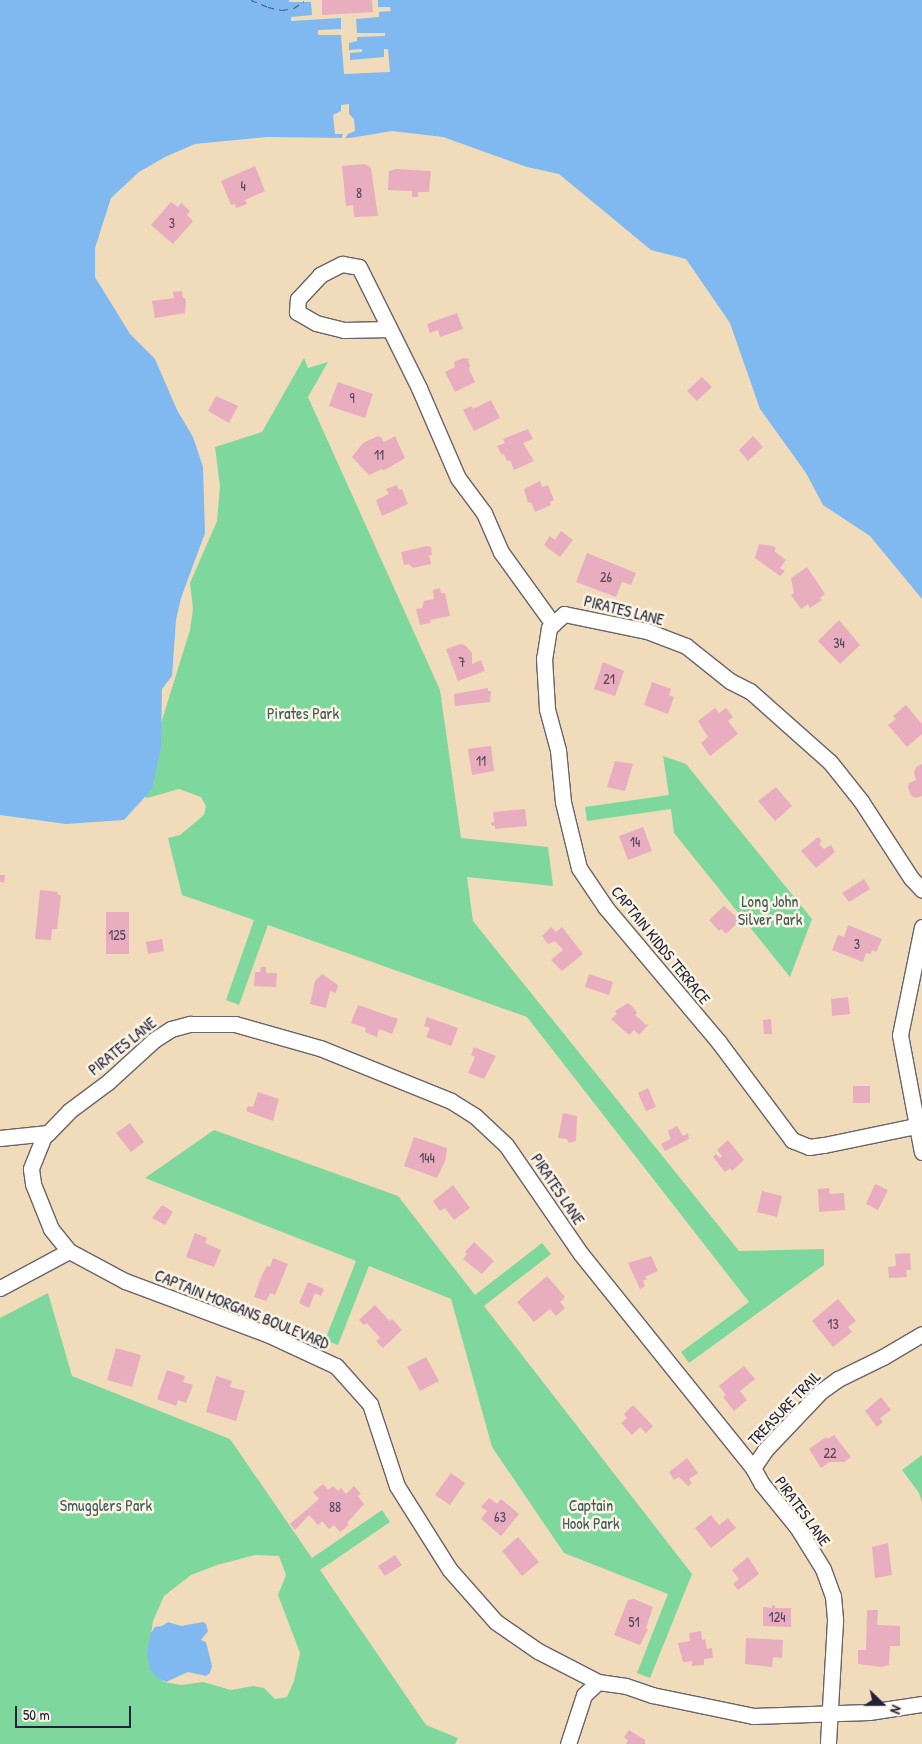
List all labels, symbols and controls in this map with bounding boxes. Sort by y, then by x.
house number: 4 [240,178,246,194]
house number: 8 [356,185,362,201]
house number: 3 [169,215,175,231]
house number: 9 [349,390,355,406]
house number: 11 [374,447,384,463]
house number: 26 [600,569,612,585]
street label: PIRATES LANE [582,591,666,629]
house number: 34 [833,635,845,651]
house number: 7 [459,654,465,670]
house number: 21 [603,671,615,687]
park label: Pirates Park [267,703,339,723]
house number: 11 [476,753,486,769]
house number: 14 [630,834,640,850]
street label: CAPTAIN KIDDS TERRACE [607,882,715,1008]
park label: Long John Silver Park [738,891,802,929]
house number: 125 [108,927,126,943]
house number: 3 [854,936,860,952]
street label: PIRATES LANE [84,1013,160,1079]
house number: 144 [419,1150,435,1166]
street label: PIRATES LANE [527,1150,589,1228]
street label: CAPTAIN MORGANS BOULEVARD [152,1265,332,1353]
house number: 13 [827,1316,839,1332]
street label: TREASURE TRAIL [744,1367,824,1449]
house number: 22 [823,1445,837,1461]
street label: PIRATES LANE [771,1472,835,1550]
park label: Smugglers Park [60,1495,152,1515]
park label: Captain Hook Park [562,1495,620,1533]
house number: 88 [329,1499,341,1515]
house number: 63 [494,1509,506,1525]
house number: 124 [769,1609,785,1625]
house number: 51 [628,1614,640,1630]
north arrow [857,1679,907,1729]
scale bar [18,1696,134,1728]
text: N [886,1703,907,1717]
text: 50 m [23,1704,50,1725]

